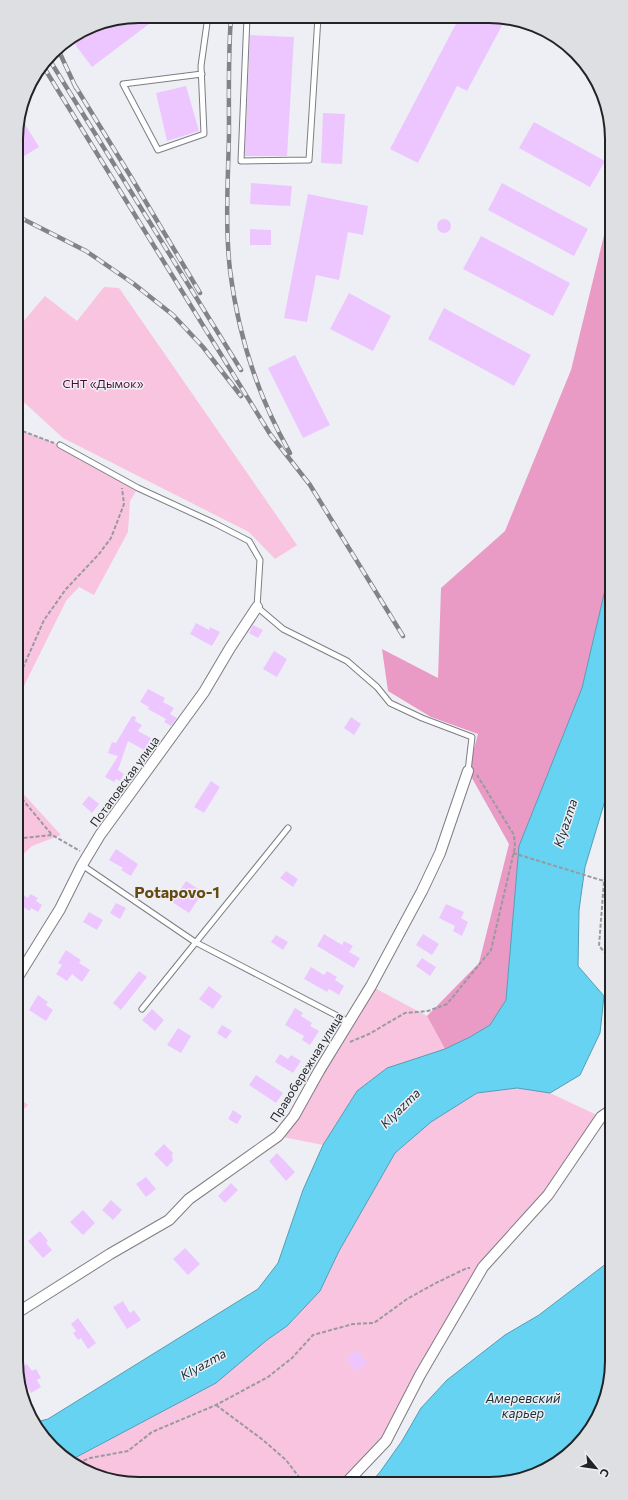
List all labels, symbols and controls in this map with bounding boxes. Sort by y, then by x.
park label: СНТ «Дымок» [62,376,144,390]
street label: Потаповская улица [87,733,161,829]
water label: Klyazma [550,797,580,849]
district label: Potapovo-1 [134,882,220,901]
street label: Правобережная улица [266,1010,346,1124]
water label: Klyazma [377,1085,423,1131]
water label: Klyazma [177,1345,229,1383]
water label: Амеревский карьер [485,1390,561,1421]
north arrow [576,1448,616,1488]
text: С [597,1467,613,1480]

